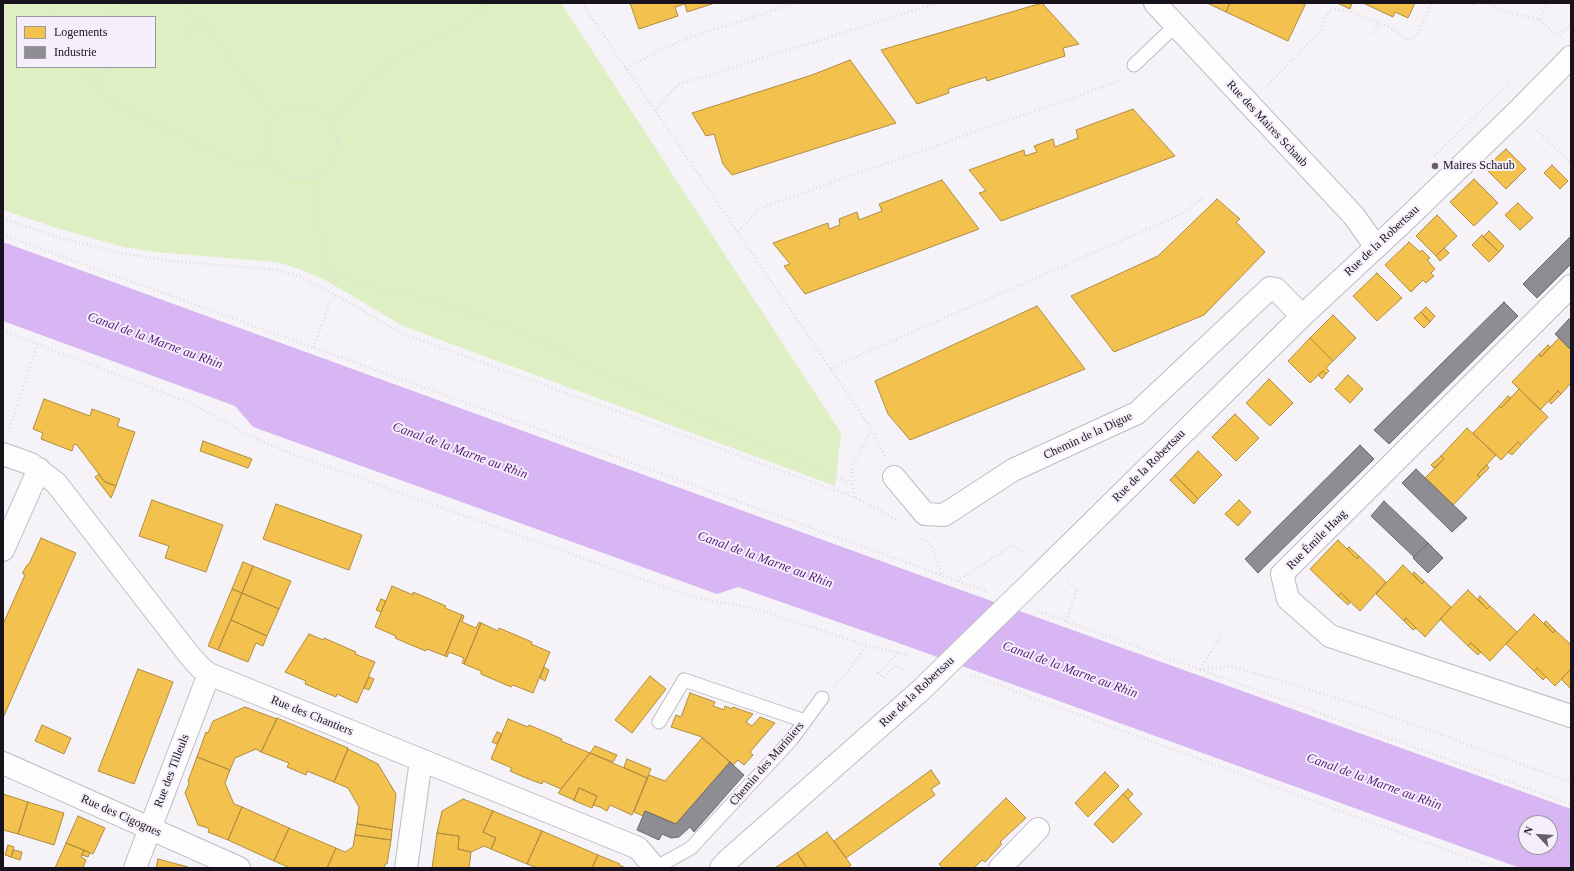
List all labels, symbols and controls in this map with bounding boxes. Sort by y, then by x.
legend [16,16,156,68]
text: Logements [54,25,107,39]
text: Industrie [54,45,97,59]
street label: Rue des Maires Schaub [1223,78,1311,170]
place label: Maires Schaub [1443,159,1515,173]
marker: Maires Schaub [1430,161,1440,171]
street label: Rue de la Robertsau [1342,203,1422,279]
water label: Canal de la Marne au Rhin [85,309,225,373]
street label: Chemin de la Digue [1041,409,1135,463]
water label: Canal de la Marne au Rhin [390,419,530,483]
street label: Rue de la Robertsau [1110,427,1188,505]
street label: Rue Émile Haag [1284,507,1350,573]
water label: Canal de la Marne au Rhin [695,528,835,592]
water label: Canal de la Marne au Rhin [1000,638,1140,702]
street label: Rue de la Robertsau [877,654,957,730]
street label: Rue des Chantiers [269,693,355,739]
street label: Chemin des Mariniers [727,719,807,809]
street label: Rue des Tilleuls [151,732,193,810]
water label: Canal de la Marne au Rhin [1304,750,1444,814]
street label: Rue des Cigognes [78,792,164,840]
north arrow [1518,815,1558,855]
text: N [1521,824,1535,836]

